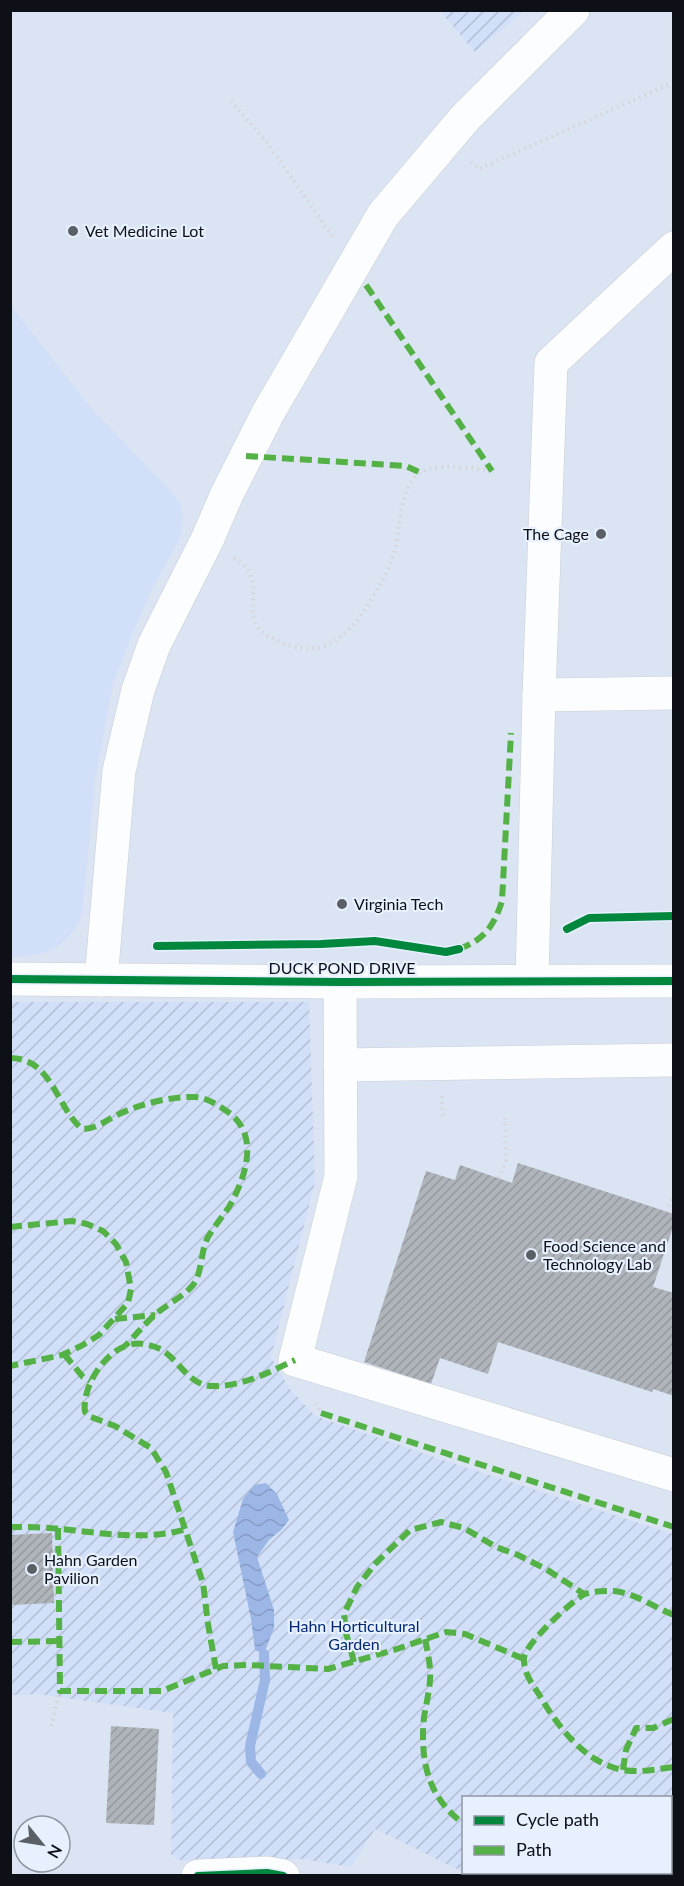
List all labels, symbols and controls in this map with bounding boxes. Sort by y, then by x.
place label: Vet Medicine Lot [85,221,204,240]
marker: Vet Medicine Lot [66,224,80,238]
place label: The Cage [523,524,589,543]
marker: The Cage [594,527,608,541]
place label: Virginia Tech [354,894,443,913]
marker: Virginia Tech [335,897,349,911]
street label: DUCK POND DRIVE [269,958,415,977]
place label: Food Science and Technology Lab [543,1236,666,1273]
marker: Food Science and Technology Lab [524,1248,538,1262]
place label: Hahn Garden Pavilion [44,1550,137,1587]
marker: Hahn Garden Pavilion [25,1562,39,1576]
park label: Hahn Horticultural Garden [288,1616,420,1653]
legend [462,1796,672,1874]
text: Cycle path [516,1808,599,1830]
north arrow [12,1814,72,1874]
text: Path [516,1838,552,1860]
text: N [44,1842,67,1862]

